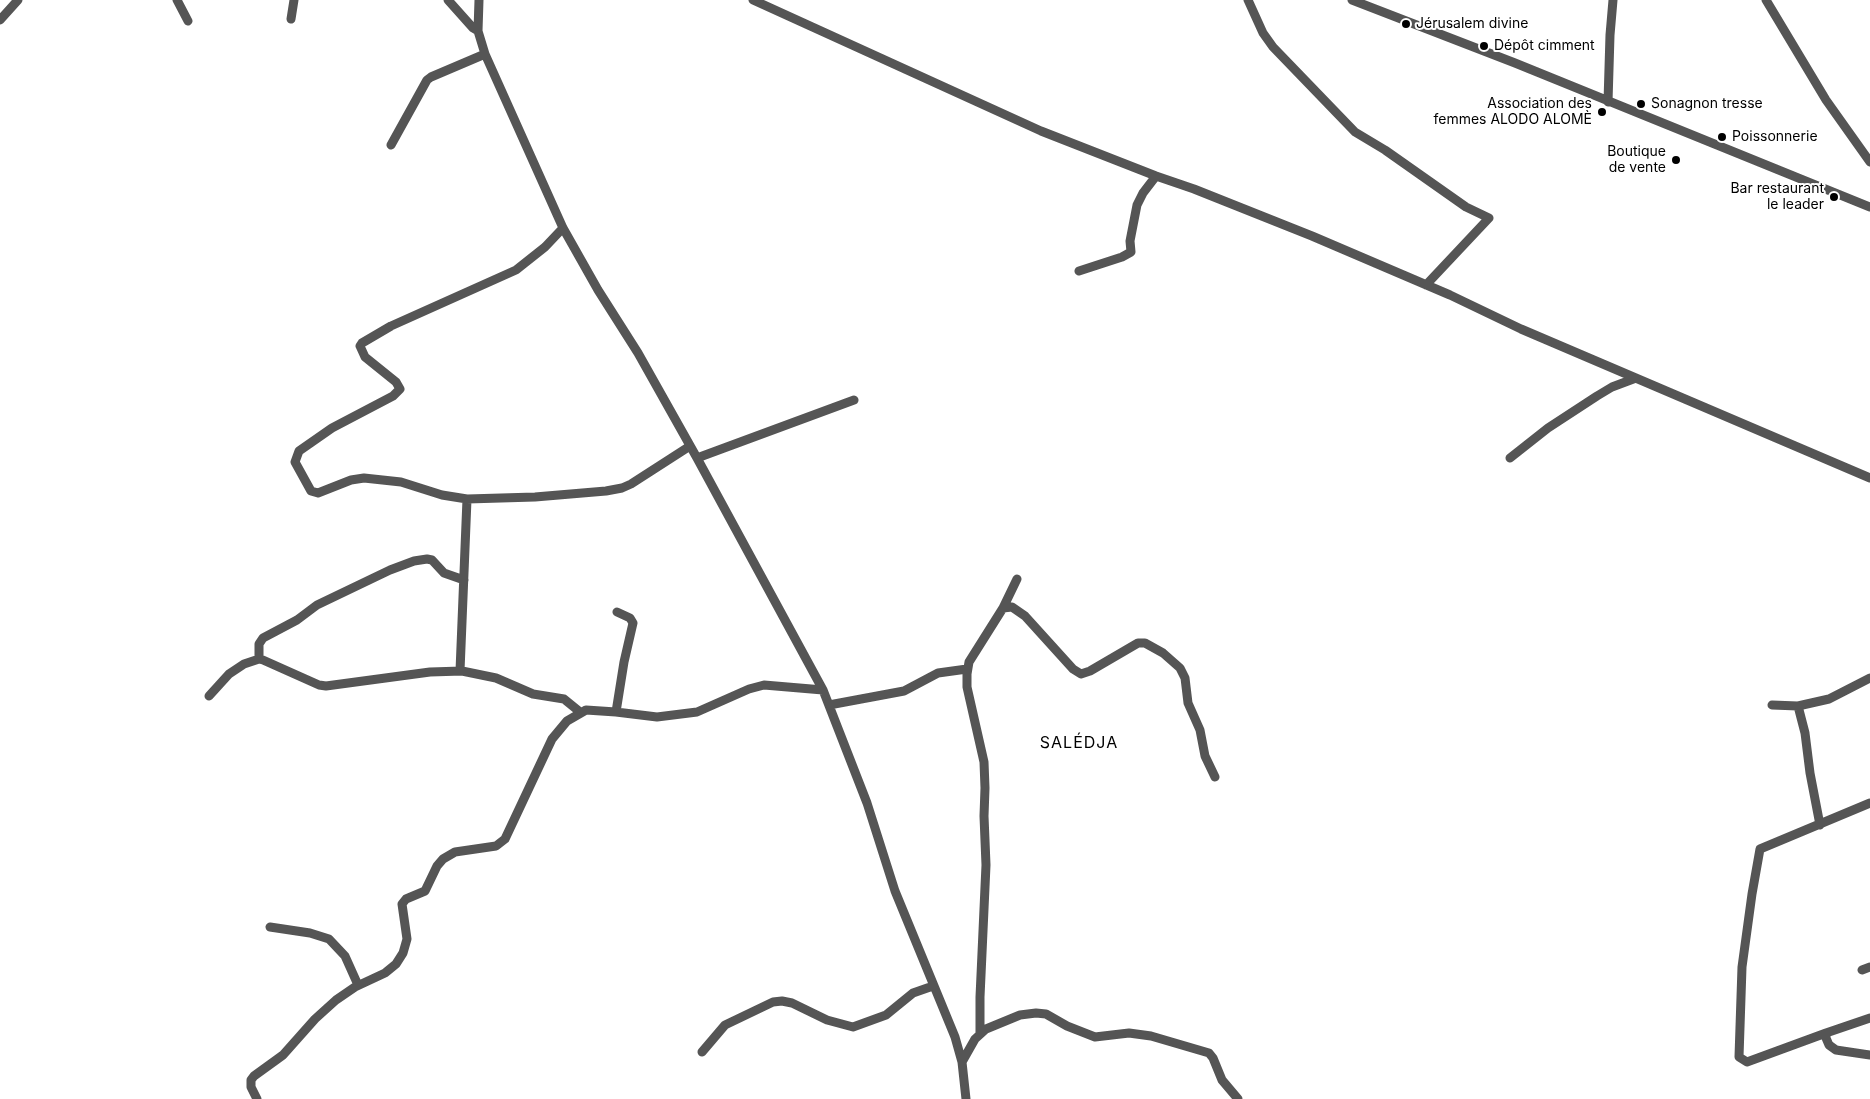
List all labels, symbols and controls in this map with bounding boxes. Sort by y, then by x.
place label: Jérusalem divine [1416,16,1528,32]
marker: Jérusalem divine [1400,18,1412,30]
place label: Dépôt cimment [1494,38,1595,54]
marker: Dépôt cimment [1478,40,1490,52]
place label: Association des femmes ALODO ALOMÈ [1433,96,1592,128]
place label: Sonagnon tresse [1651,96,1763,112]
marker: Sonagnon tresse [1635,98,1647,110]
marker: Association des femmes ALODO ALOMÈ [1596,106,1608,118]
place label: Poissonnerie [1732,129,1818,145]
marker: Poissonnerie [1716,131,1728,143]
place label: Boutique de vente [1607,144,1666,176]
marker: Boutique de vente [1670,154,1682,166]
place label: Bar restaurant le leader [1730,181,1824,213]
marker: Bar restaurant le leader [1828,191,1840,203]
district label: SALÉDJA [1039,733,1119,753]

